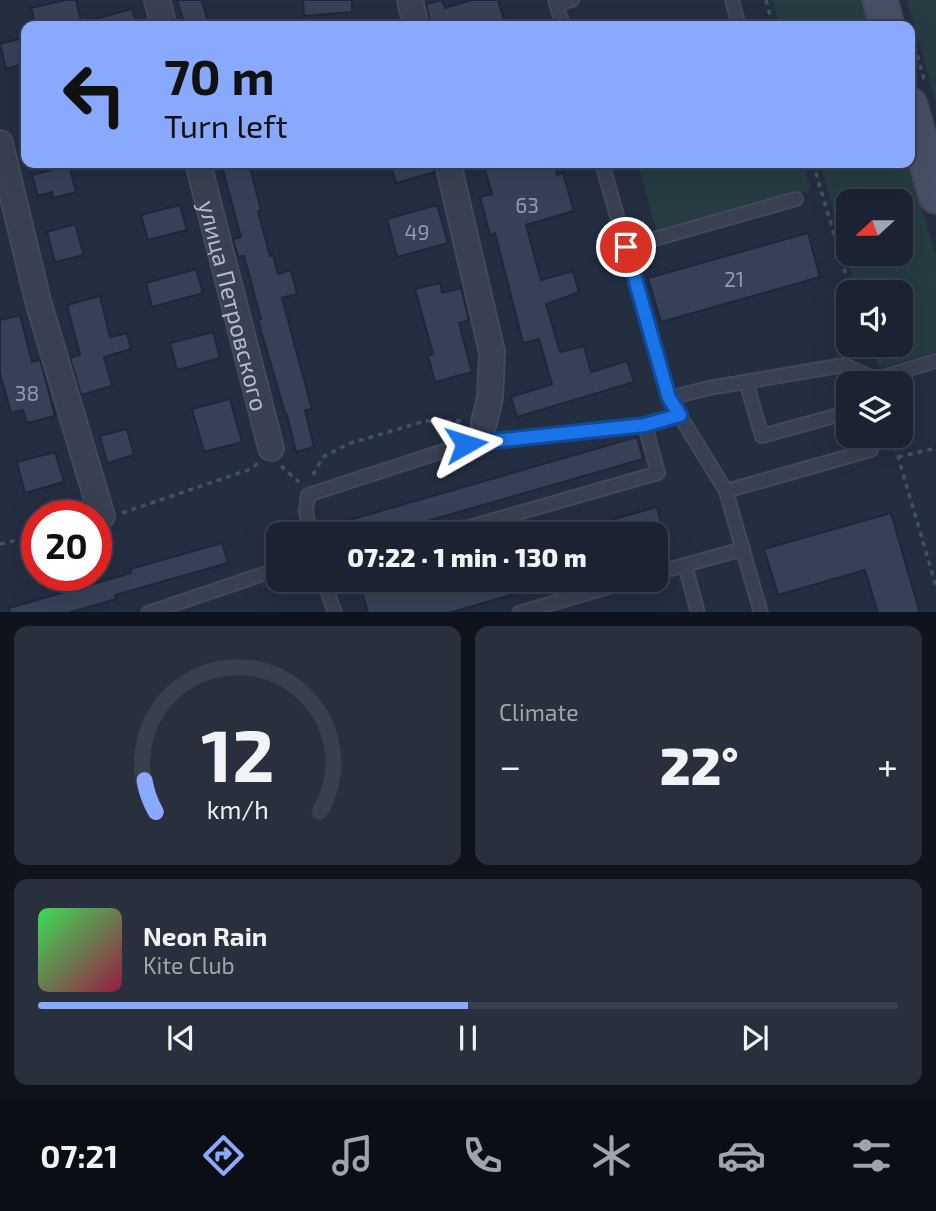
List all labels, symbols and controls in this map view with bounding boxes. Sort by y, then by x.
text: 70 m [164,46,275,105]
icon: left [49,49,140,140]
text: Turn left [164,106,288,144]
north arrow [836,189,914,266]
map controls [836,189,913,448]
house number: 63 [515,192,539,217]
street label: улица Петровского [193,197,275,414]
pin [596,217,656,277]
house number: 49 [405,219,429,244]
icon: arrive [607,228,645,266]
house number: 21 [724,266,744,291]
button: sound [836,280,913,357]
button: layers [836,371,913,448]
house number: 38 [15,380,39,405]
position arrow [429,407,503,481]
speed limit sign: 20 [21,500,112,591]
text: 07:22 · 1 min · 130 m [347,541,587,572]
text: Climate [499,698,579,726]
text: 12 [201,709,274,797]
text: 22° [660,733,739,795]
text: − [499,742,521,788]
text: + [877,742,898,788]
text: km/h [206,793,269,823]
text: Neon Rain [143,920,267,951]
text: Kite Club [143,951,235,979]
icon: previous [162,1019,200,1057]
icon: pause [449,1019,487,1057]
icon: next [736,1019,774,1057]
icon: directions [199,1131,248,1180]
icon: music [328,1131,377,1180]
icon: phone [458,1131,507,1180]
icon: climate [587,1131,636,1180]
icon: car [717,1131,766,1180]
icon: filters [847,1131,896,1180]
text: 07:21 [40,1136,118,1174]

